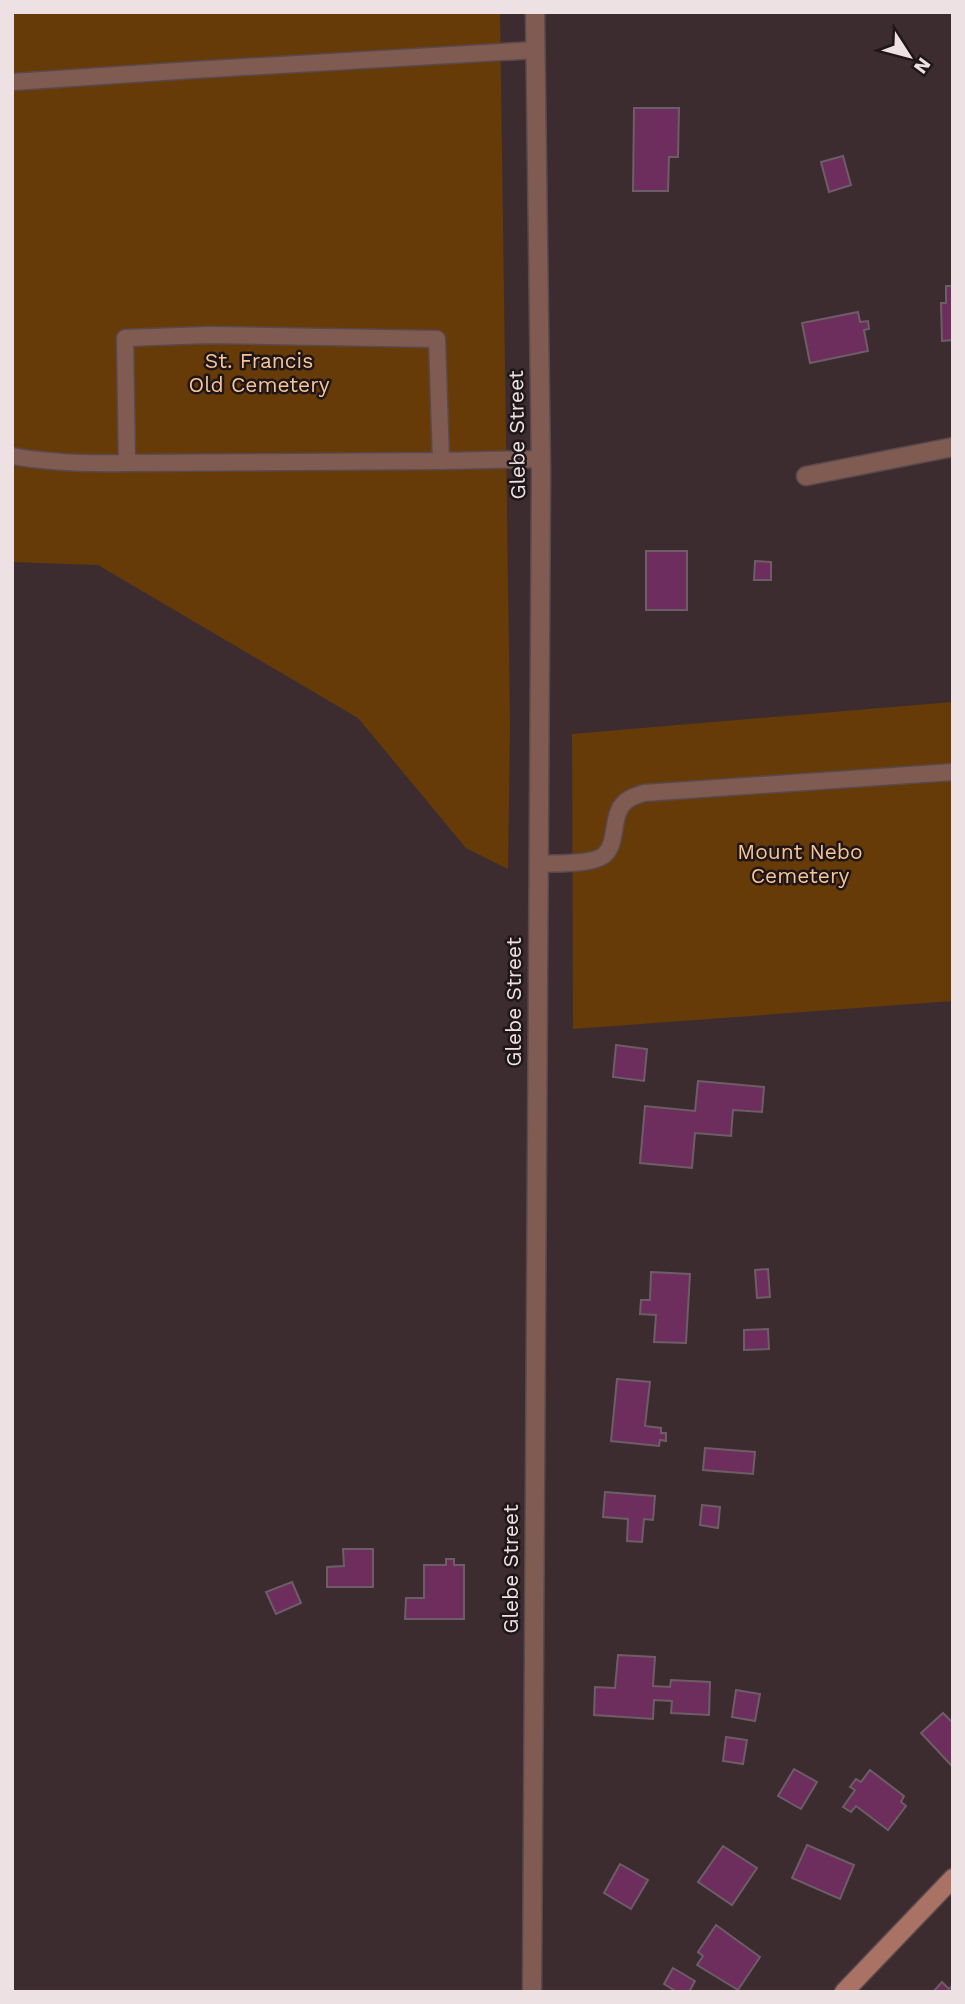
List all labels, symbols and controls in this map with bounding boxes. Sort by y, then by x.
north arrow [874,21,944,91]
text: N [909,53,936,78]
park label: St. Francis Old Cemetery [188,348,330,397]
street label: Glebe Street [503,370,530,500]
park label: Mount Nebo Cemetery [737,839,863,888]
street label: Glebe Street [501,937,526,1067]
street label: Glebe Street [498,1504,523,1634]

